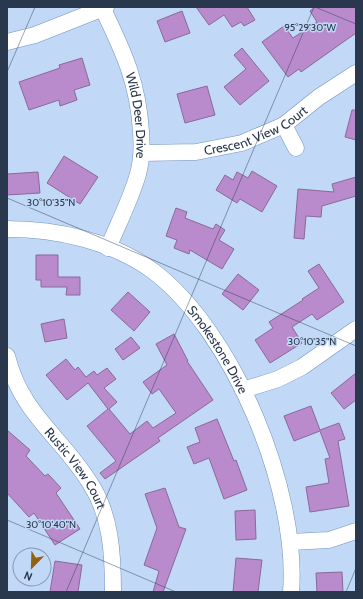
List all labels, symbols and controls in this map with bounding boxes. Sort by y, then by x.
text: 95°29'30"W [284,21,336,34]
street label: Wild Deer Drive [123,70,150,159]
street label: Crescent View Court [203,101,311,158]
text: 30°10'35"N [27,196,75,209]
street label: Smokestone Drive [184,302,252,396]
text: 30°10'35"N [288,335,336,348]
street label: Rustic View Court [42,424,110,512]
text: 30°10'40"N [26,518,76,531]
north arrow [12,547,52,587]
text: N [22,568,34,584]

